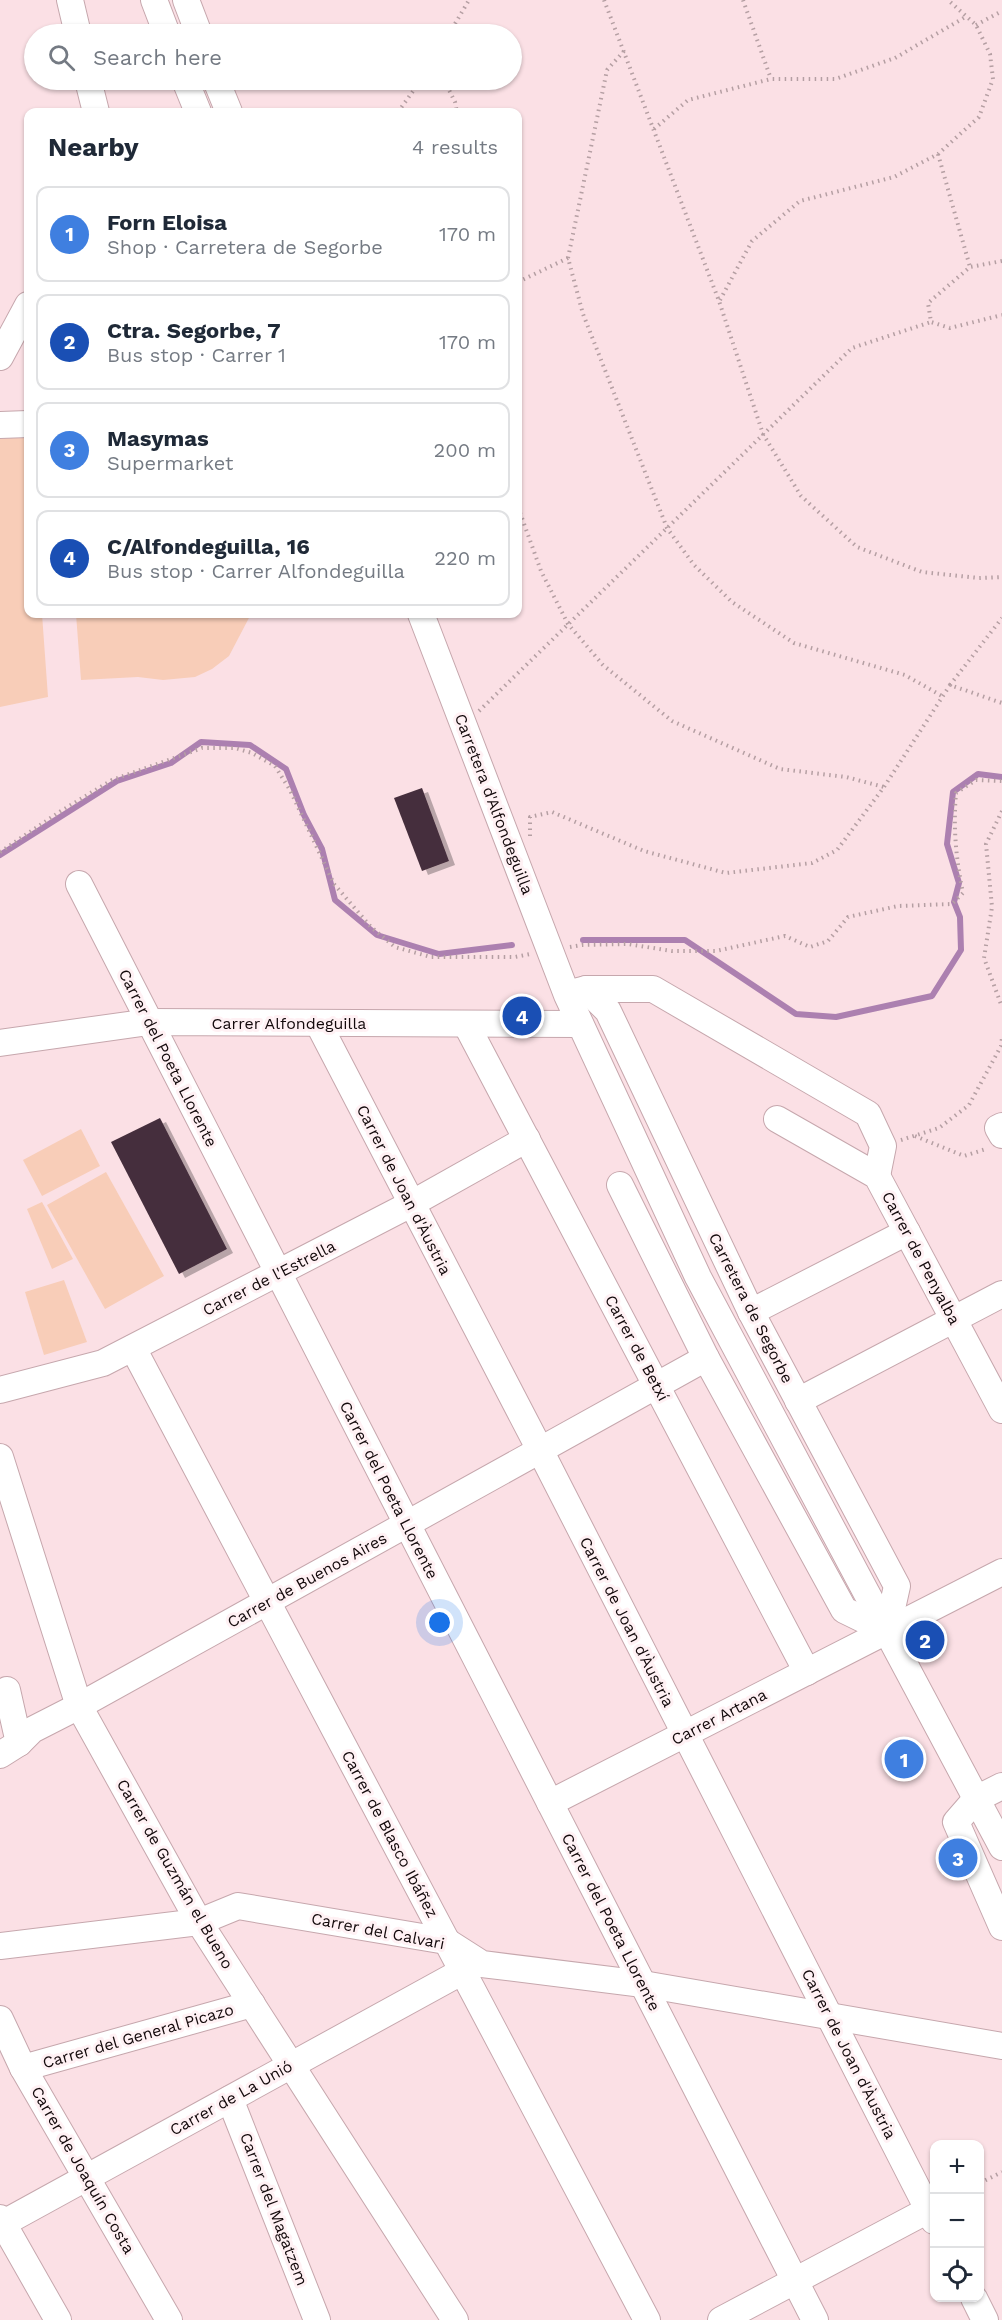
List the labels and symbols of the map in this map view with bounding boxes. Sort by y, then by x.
street label: Carretera d'Alfondeguilla [451,711,537,897]
street label: Carrer del Poeta Llorente [115,966,221,1150]
pin: 4 [502,994,542,1038]
street label: Carrer Alfondeguilla [212,1014,366,1033]
street label: Carrer de Joan d'Àustria [353,1102,455,1278]
street label: Carrer de Penyalba [878,1188,964,1328]
street label: Carretera de Segorbe [705,1230,797,1386]
street label: Carrer de l'Estrella [199,1236,339,1320]
street label: Carrer de Betxí [601,1292,673,1404]
street label: Carrer del Poeta Llorente [336,1398,442,1582]
street label: Carrer de Buenos Aires [224,1528,390,1632]
street label: Carrer de Joan d'Àustria [576,1534,678,1710]
your location [425,1608,454,1637]
pin: 2 [906,1618,944,1662]
street label: Carrer Artana [668,1685,770,1749]
pin: 1 [884,1736,924,1782]
street label: Carrer de Blasco Ibáñez [338,1747,442,1921]
street label: Carrer de Guzmán el Bueno [113,1776,237,1972]
street label: Carrer del Poeta Llorente [558,1830,664,2014]
pin: 3 [938,1836,978,1880]
street label: Carrer del Calvari [310,1909,446,1953]
street label: Carrer de Joan d'Àustria [798,1966,900,2142]
street label: Carrer del General Picazo [40,2000,236,2072]
street label: Carrer de La Unió [166,2056,296,2140]
street label: Carrer de Joaquín Costa [27,2083,139,2257]
street label: Carrer del Magatzem [236,2130,312,2288]

